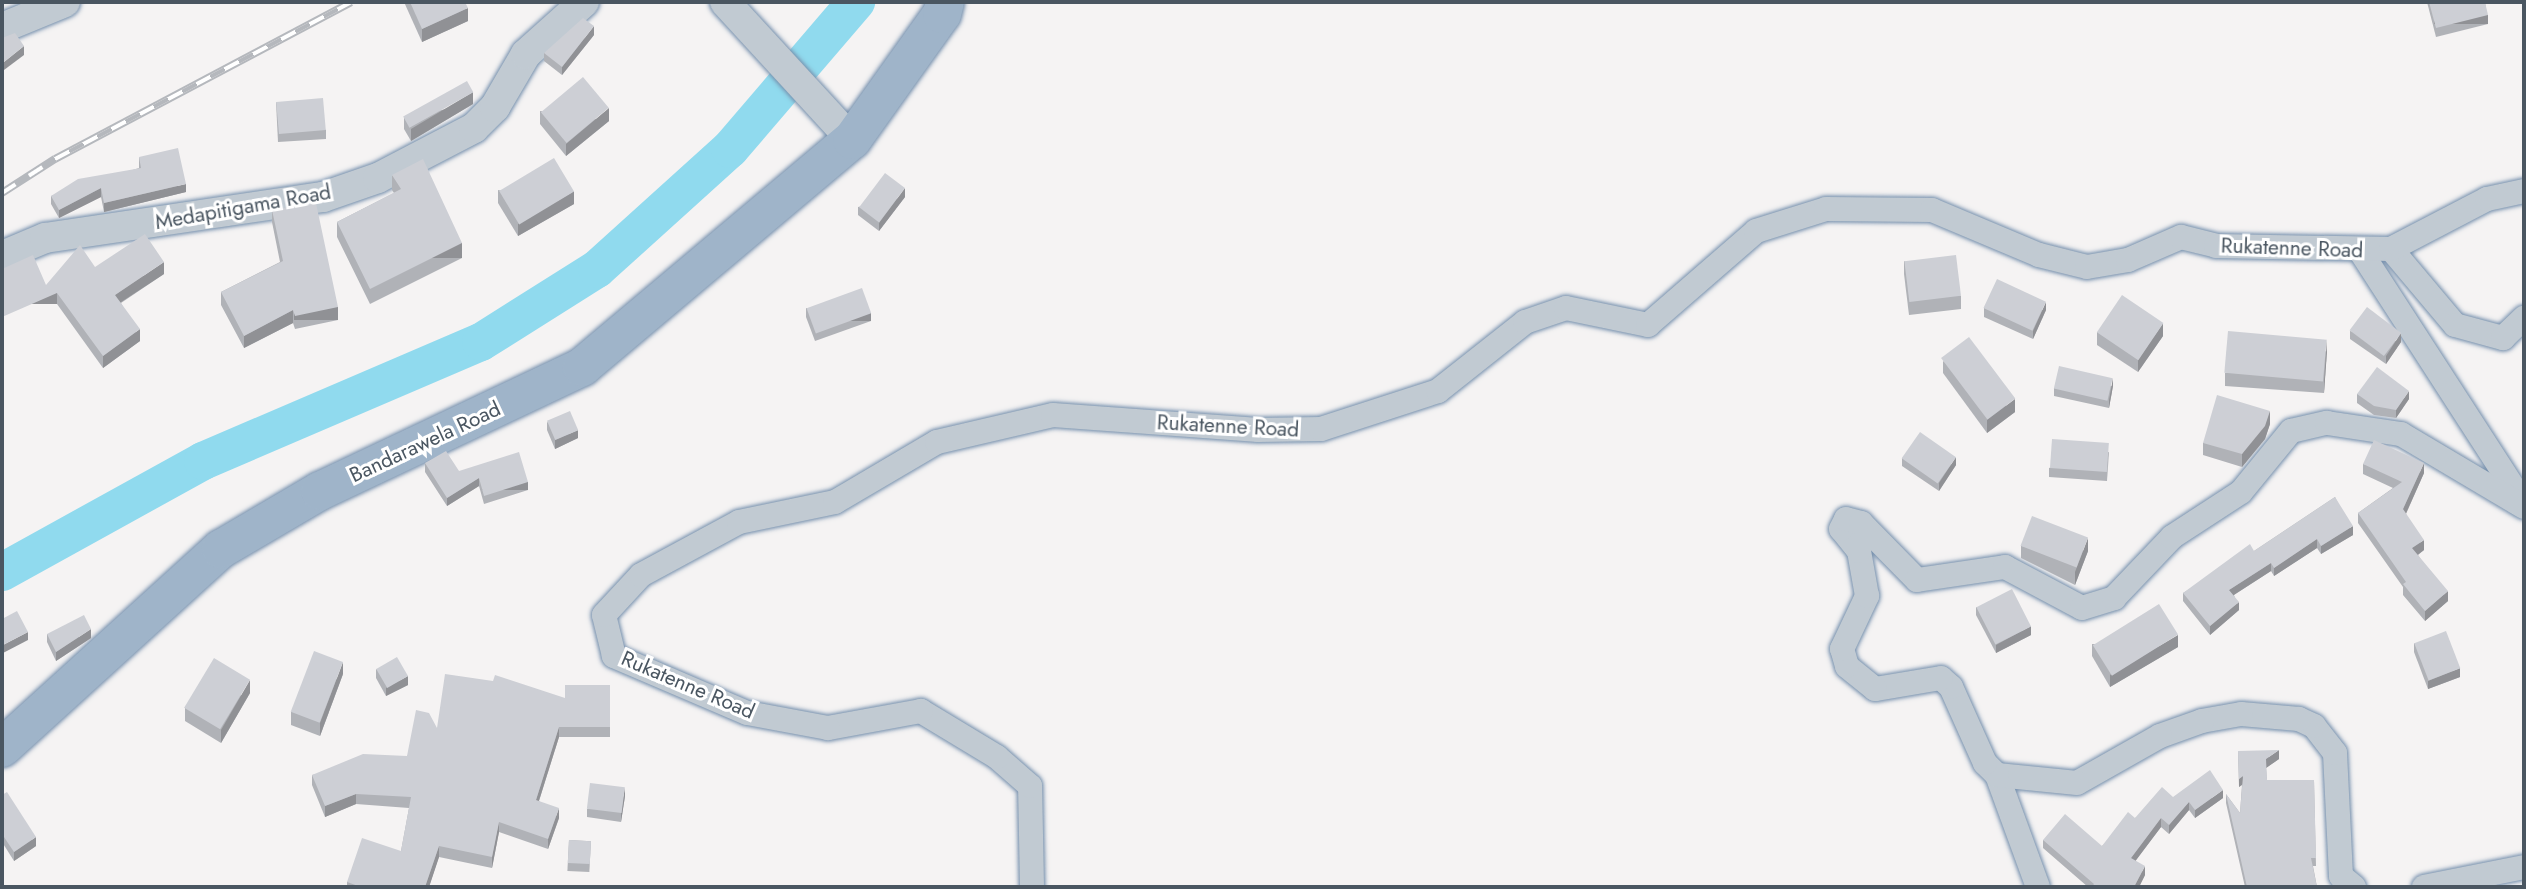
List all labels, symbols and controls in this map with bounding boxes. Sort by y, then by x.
street label: Medapitigama Road [153,179,333,235]
street label: Rukatenne Road [2220,233,2364,263]
street label: Bandarawela Road [346,396,504,488]
street label: Rukatenne Road [1156,410,1300,442]
street label: Rukatenne Road [618,646,758,724]

